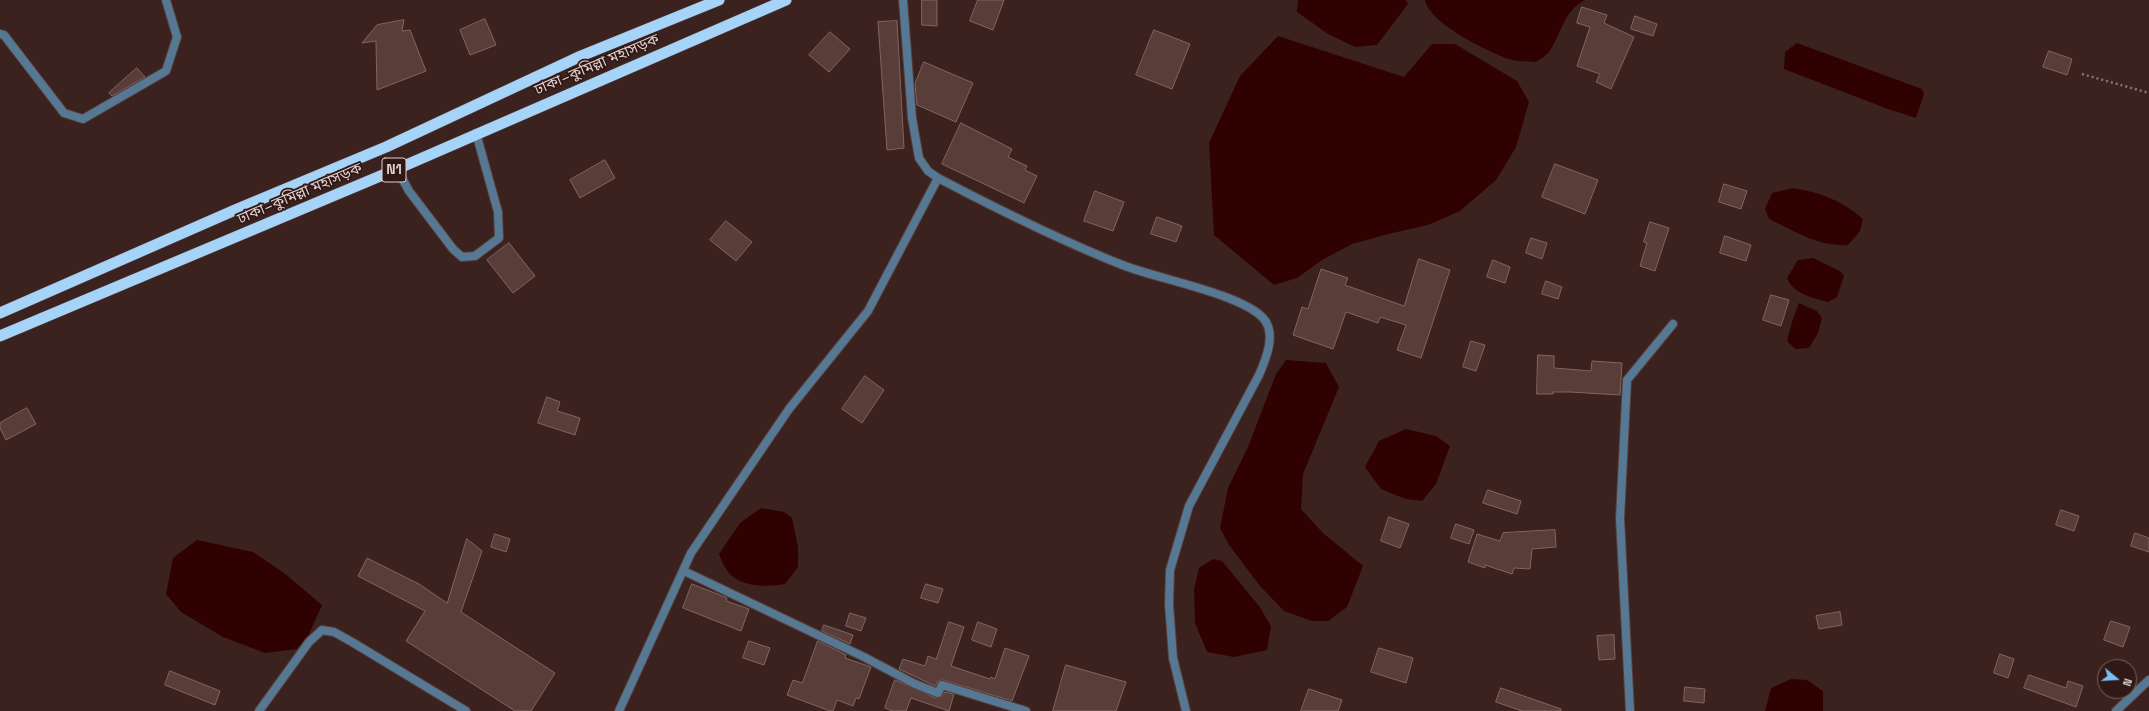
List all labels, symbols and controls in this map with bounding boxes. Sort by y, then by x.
street label: ঢাকা–কুমিল্লা মহাসড়ক [532,31,662,99]
road number: N1 [382,158,406,182]
street label: ঢাকা–কুমিল্লা মহাসড়ক [235,160,365,228]
north arrow [2097,659,2137,699]
text: N [2120,677,2135,688]

